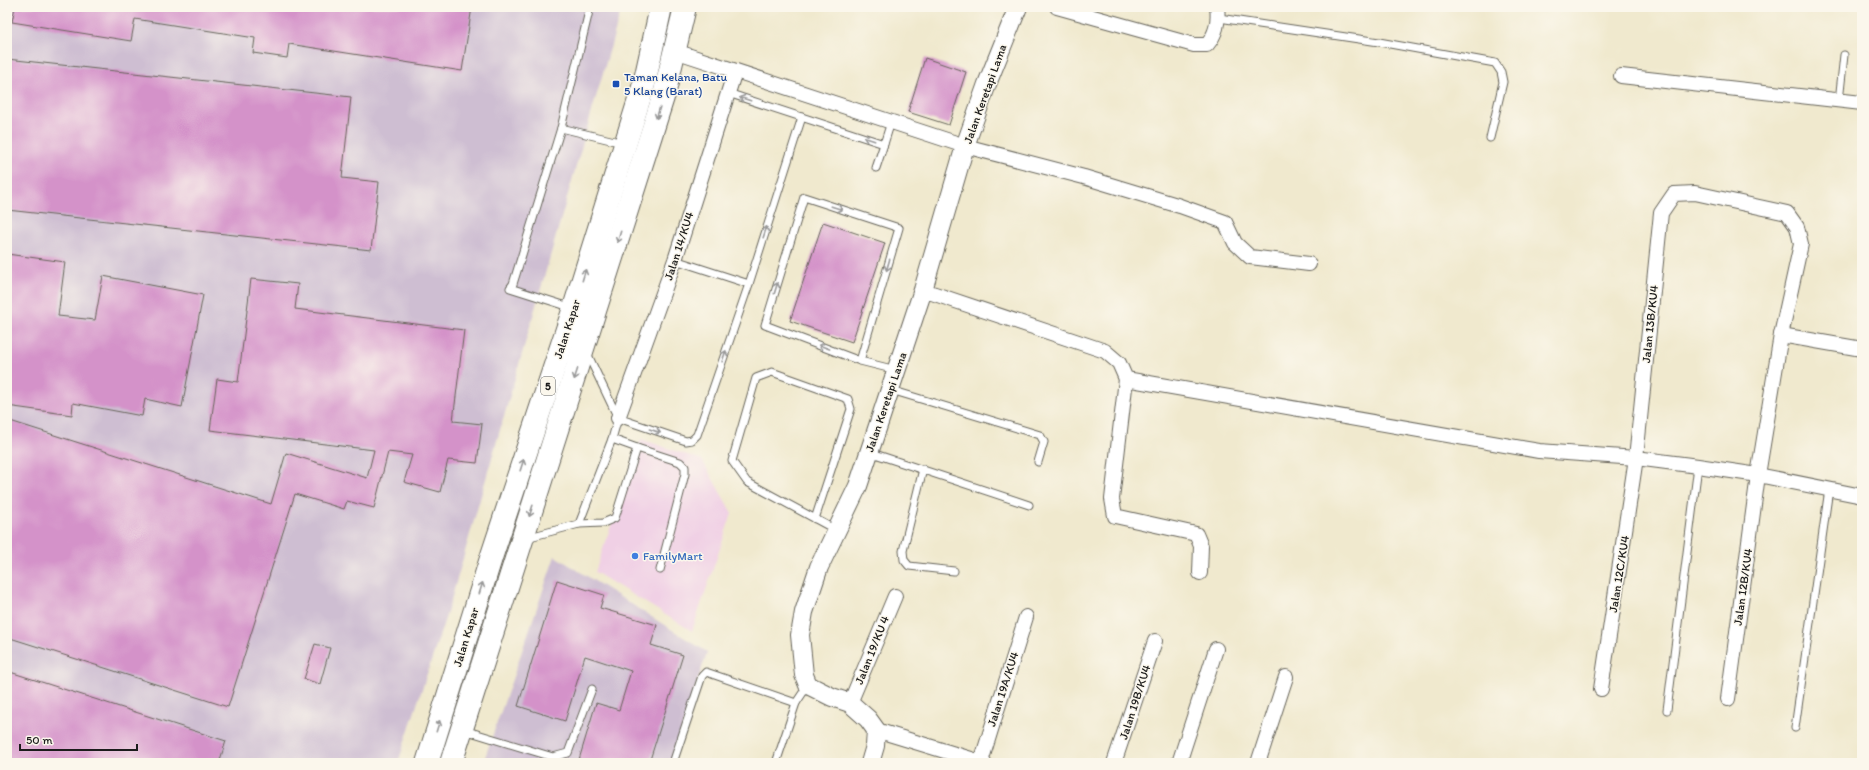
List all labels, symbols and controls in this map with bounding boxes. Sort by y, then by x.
street label: Jalan Keretapi Lama [961,42,1009,145]
place label: Taman Kelana, Batu 5 Klang (Barat) [624,70,728,98]
marker: Taman Kelana, Batu 5 Klang (Barat) [611,79,621,89]
one-way arrow [739,95,752,102]
one-way arrow [654,106,661,119]
one-way arrow [863,135,876,142]
one-way arrow [831,204,843,212]
street label: Jalan 14/KU4 [661,210,697,282]
one-way arrow [762,226,769,239]
one-way arrow [615,230,622,243]
one-way arrow [884,258,891,271]
one-way arrow [581,269,588,282]
one-way arrow [773,281,780,294]
street label: Jalan 13B/KU4 [1639,284,1661,364]
street label: Jalan Kapar [551,297,583,360]
one-way arrow [817,343,830,350]
one-way arrow [721,349,728,362]
street label: Jalan Keretapi Lama [862,350,910,454]
one-way arrow [572,367,579,380]
road number: 5 [541,377,555,395]
one-way arrow [648,428,661,435]
one-way arrow [519,458,526,471]
one-way arrow [527,504,534,517]
street label: Jalan 12C/KU4 [1606,535,1632,613]
street label: Jalan 12B/KU4 [1731,548,1755,626]
place label: FamilyMart [643,549,703,563]
marker: FamilyMart [630,551,640,561]
one-way arrow [478,582,485,595]
street label: Jalan Kapar [450,605,482,668]
street label: Jalan 19/KU 4 [852,614,892,686]
street label: Jalan 19A/KU4 [984,650,1022,728]
street label: Jalan 19B/KU4 [1116,663,1154,741]
one-way arrow [435,719,442,732]
scale bar [20,726,137,752]
text: 50 m [26,733,52,747]

